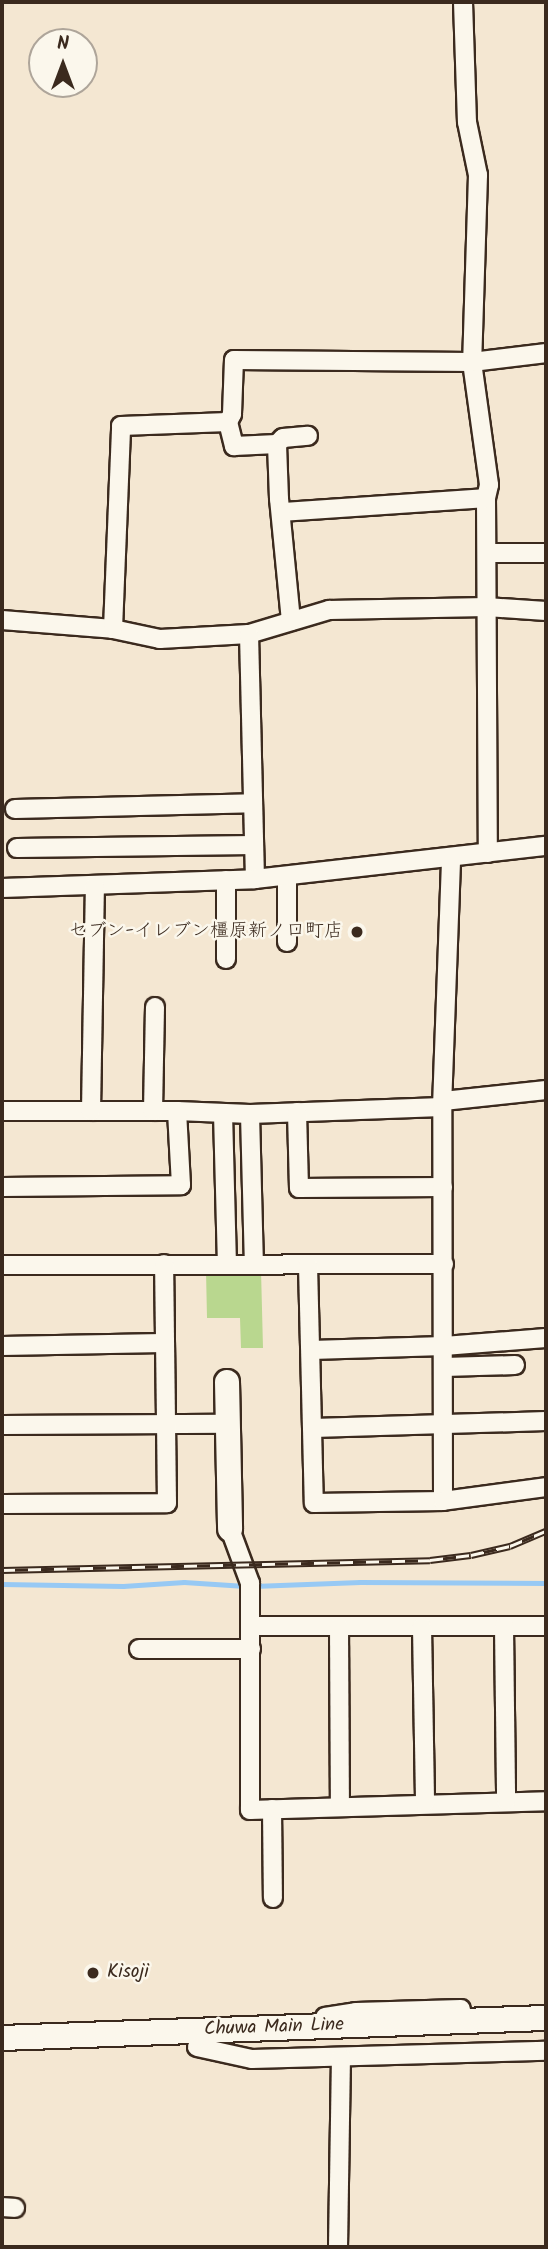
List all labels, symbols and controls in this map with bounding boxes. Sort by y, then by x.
north arrow [28,28,98,98]
text: N [57,29,69,59]
place label: セブン-イレブン橿原新ノ口町店 [68,921,343,943]
marker: セブン-イレブン橿原新ノ口町店 [349,924,365,940]
place label: Kisoji [107,1962,149,1984]
marker: Kisoji [85,1965,101,1981]
street label: Chuwa Main Line [204,2014,344,2042]

